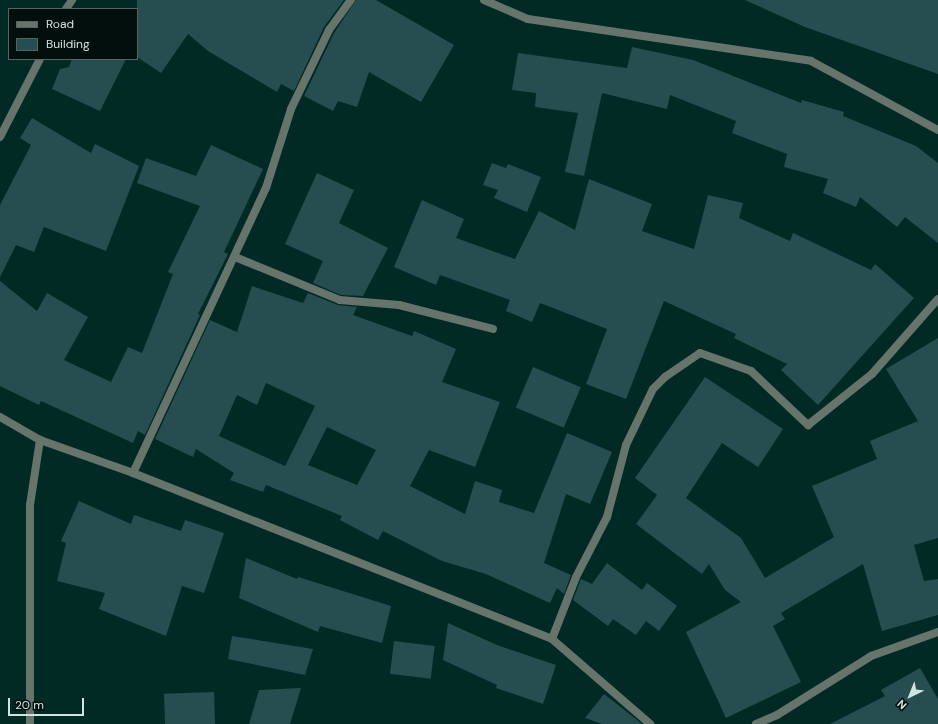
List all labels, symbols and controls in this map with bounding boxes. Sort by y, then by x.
legend [8,8,138,60]
text: Road [46,16,74,32]
text: Building [46,36,90,52]
north arrow [890,676,930,716]
scale bar [10,690,86,716]
text: 20 m [15,697,44,713]
text: N [894,697,910,713]

